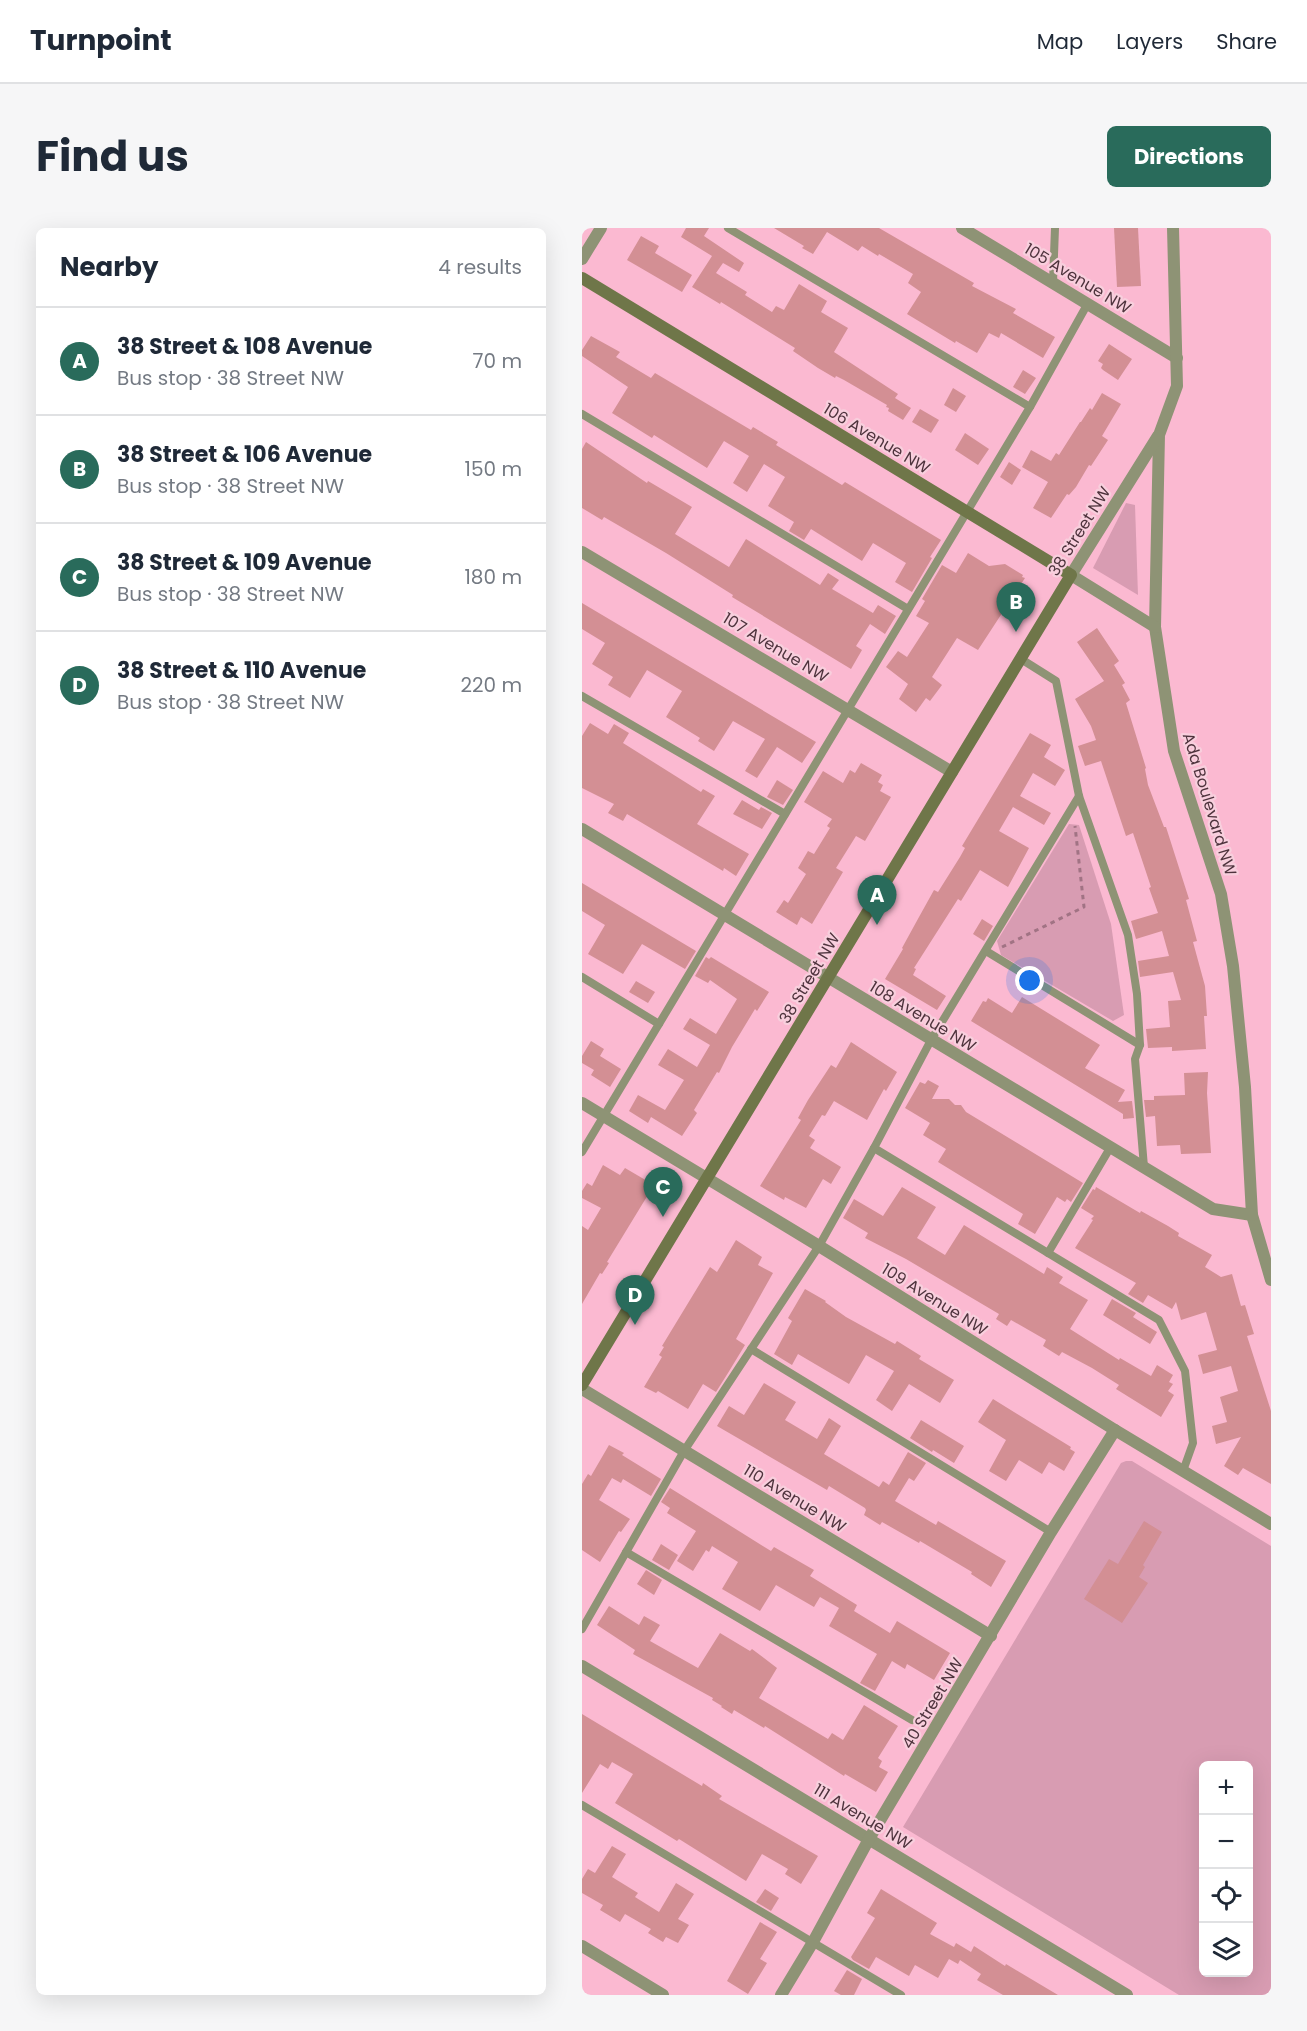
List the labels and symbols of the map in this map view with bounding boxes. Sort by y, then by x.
street label: 105 Avenue NW [1020,237,1136,320]
street label: 106 Avenue NW [819,397,935,480]
street label: 38 Street NW [1043,482,1116,581]
pin: B [996,582,1036,632]
street label: 107 Avenue NW [719,607,833,688]
street label: Ada Boulevard NW [1177,730,1242,879]
pin: A [858,876,896,925]
street label: 38 Street NW [773,928,846,1028]
your location [1015,966,1044,995]
street label: 108 Avenue NW [865,975,981,1058]
pin: C [644,1168,682,1217]
street label: 109 Avenue NW [877,1258,992,1341]
pin: D [616,1276,654,1325]
street label: 110 Avenue NW [739,1459,851,1538]
street label: 40 Street NW [896,1653,969,1753]
street label: 111 Avenue NW [809,1778,916,1855]

